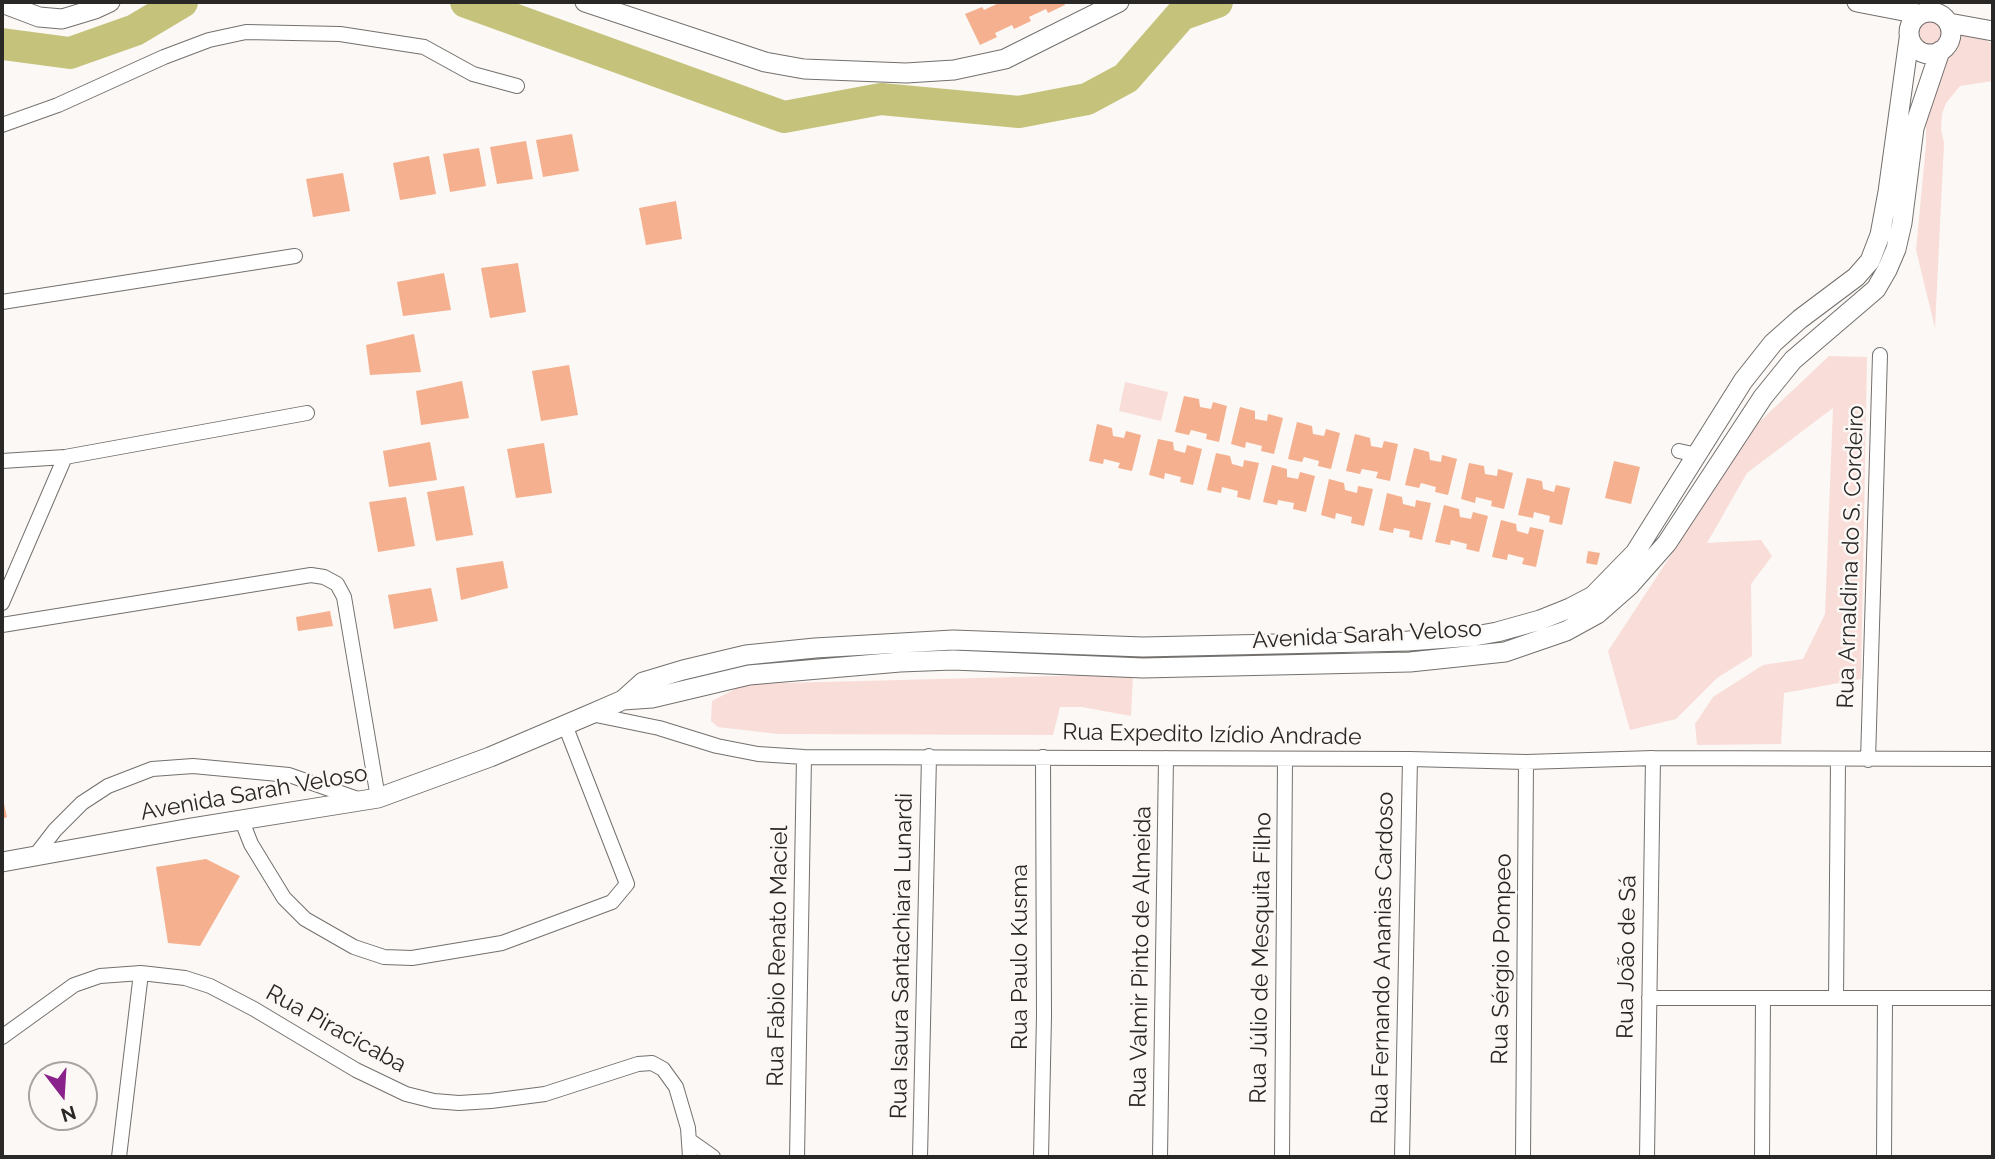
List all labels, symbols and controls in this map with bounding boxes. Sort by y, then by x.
street label: Rua Arnaldina do S. Cordeiro [1832,405,1870,709]
street label: Avenida Sarah Veloso [1251,615,1483,655]
street label: Rua Expedito Izídio Andrade [1062,719,1362,751]
street label: Avenida Sarah Veloso [138,759,370,827]
street label: Rua Fernando Ananias Cardoso [1366,791,1400,1125]
street label: Rua Isaura Santachiara Lunardi [885,793,919,1119]
street label: Rua Valmir Pinto de Almeida [1125,806,1157,1108]
street label: Rua Júlio de Mesquita Filho [1245,812,1277,1104]
street label: Rua Fabio Renato Maciel [762,825,794,1087]
street label: Rua Sérgio Pompeo [1486,853,1518,1065]
street label: Rua Paulo Kusma [1006,864,1034,1050]
street label: Rua João de Sá [1612,875,1642,1039]
street label: Rua Piracicaba [261,979,411,1079]
north arrow [28,1061,98,1131]
text: N [58,1102,79,1127]

